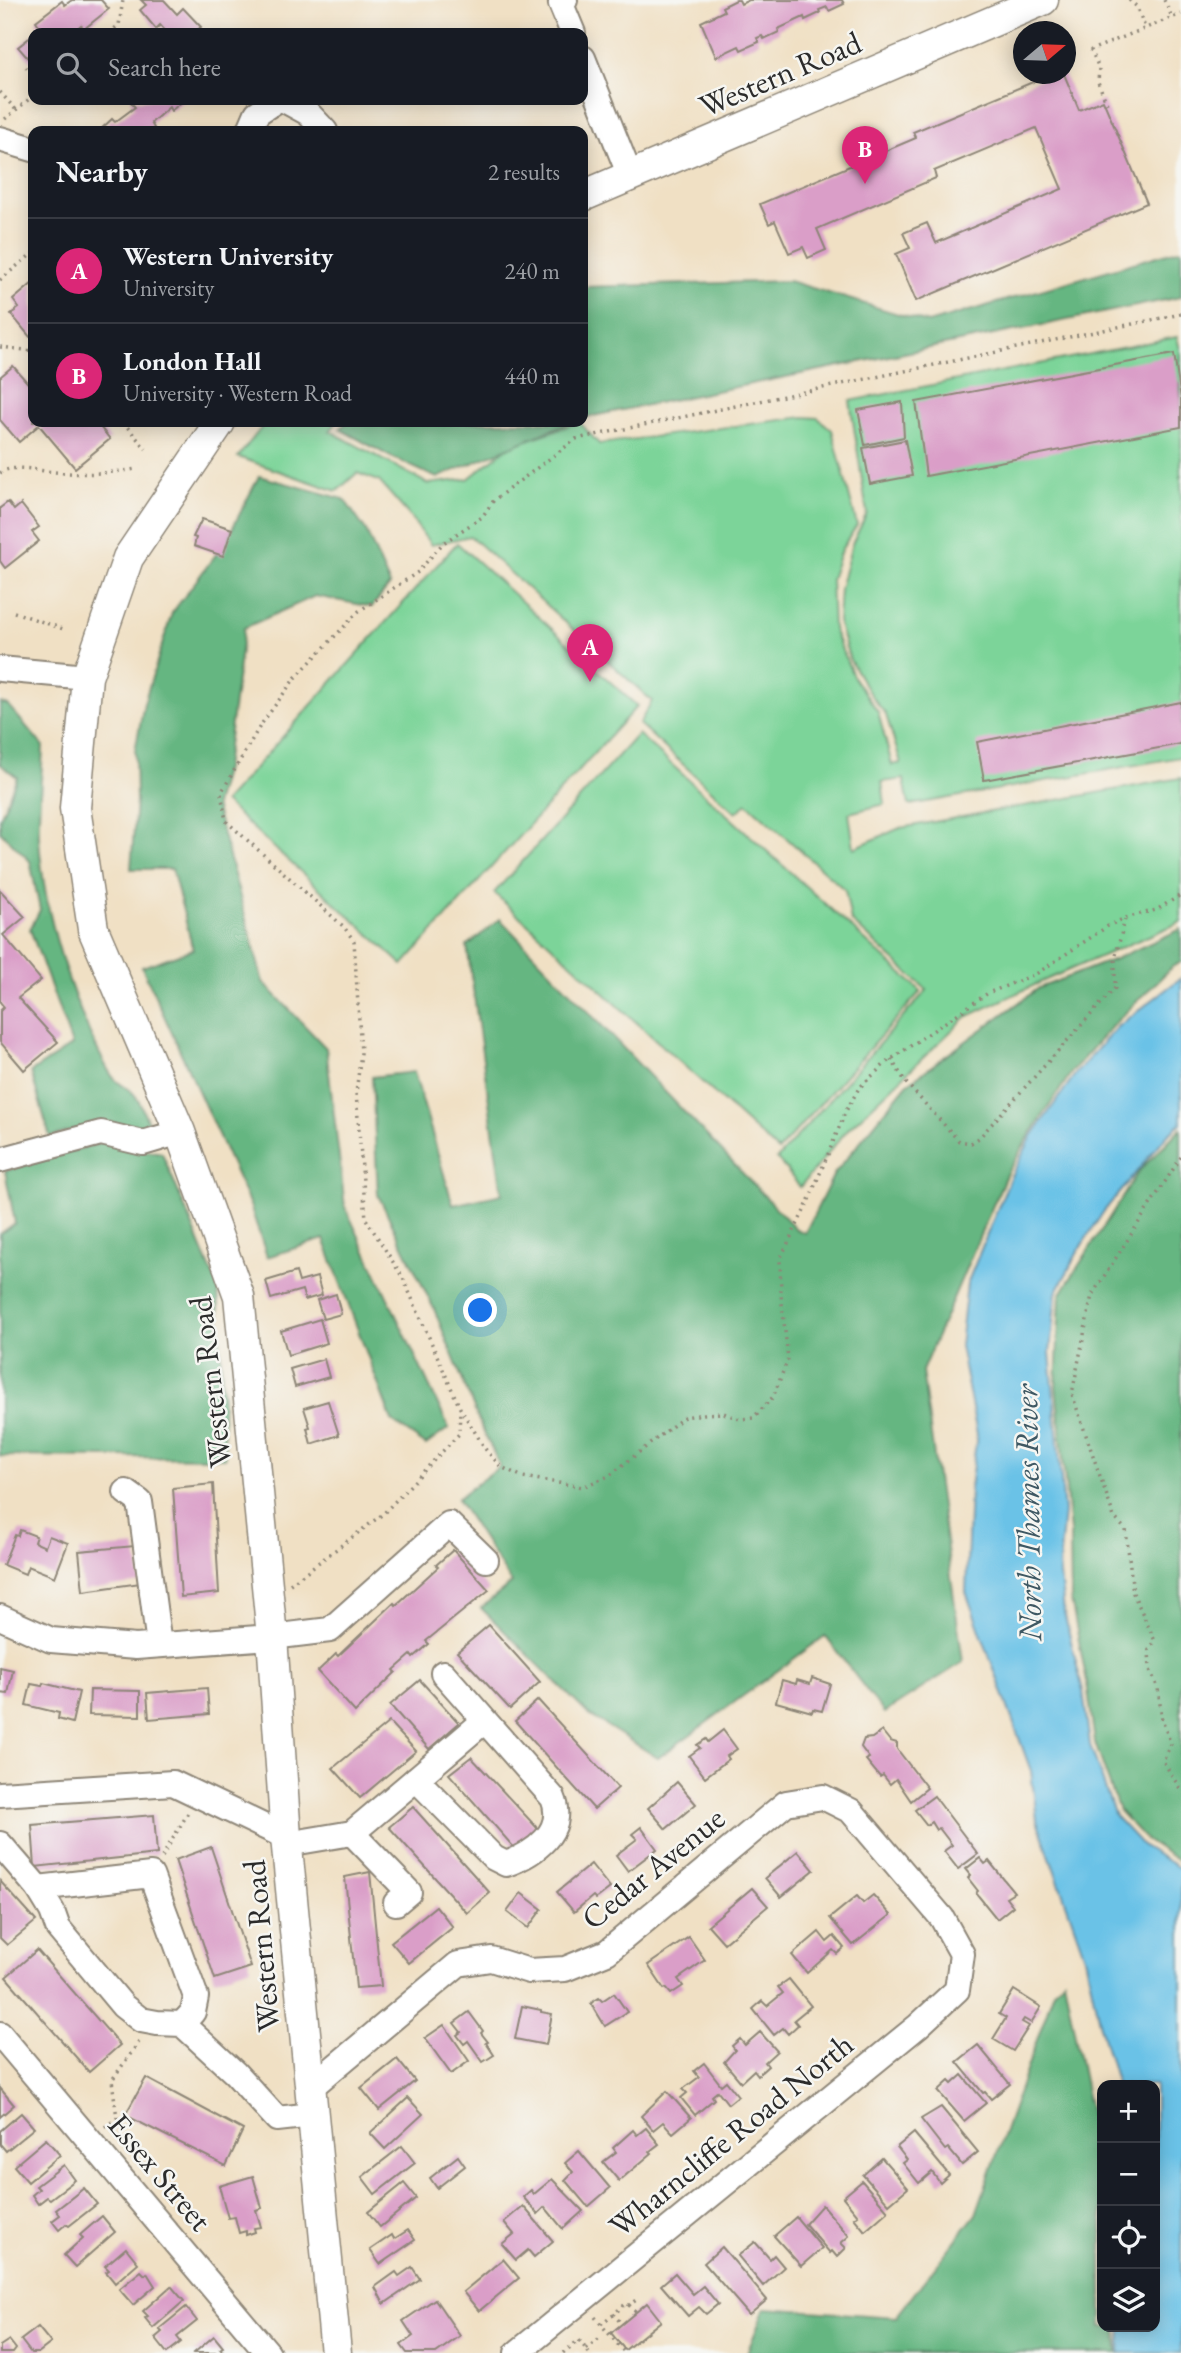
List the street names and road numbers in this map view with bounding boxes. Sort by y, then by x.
street label: Western Road [692,21,868,127]
street label: Western Road [179,1293,241,1470]
street label: Cedar Avenue [573,1797,733,1939]
street label: Western Road [232,1857,289,2034]
street label: Wharncliffe Road North [600,2023,862,2247]
street label: Essex Street [99,2104,221,2240]

